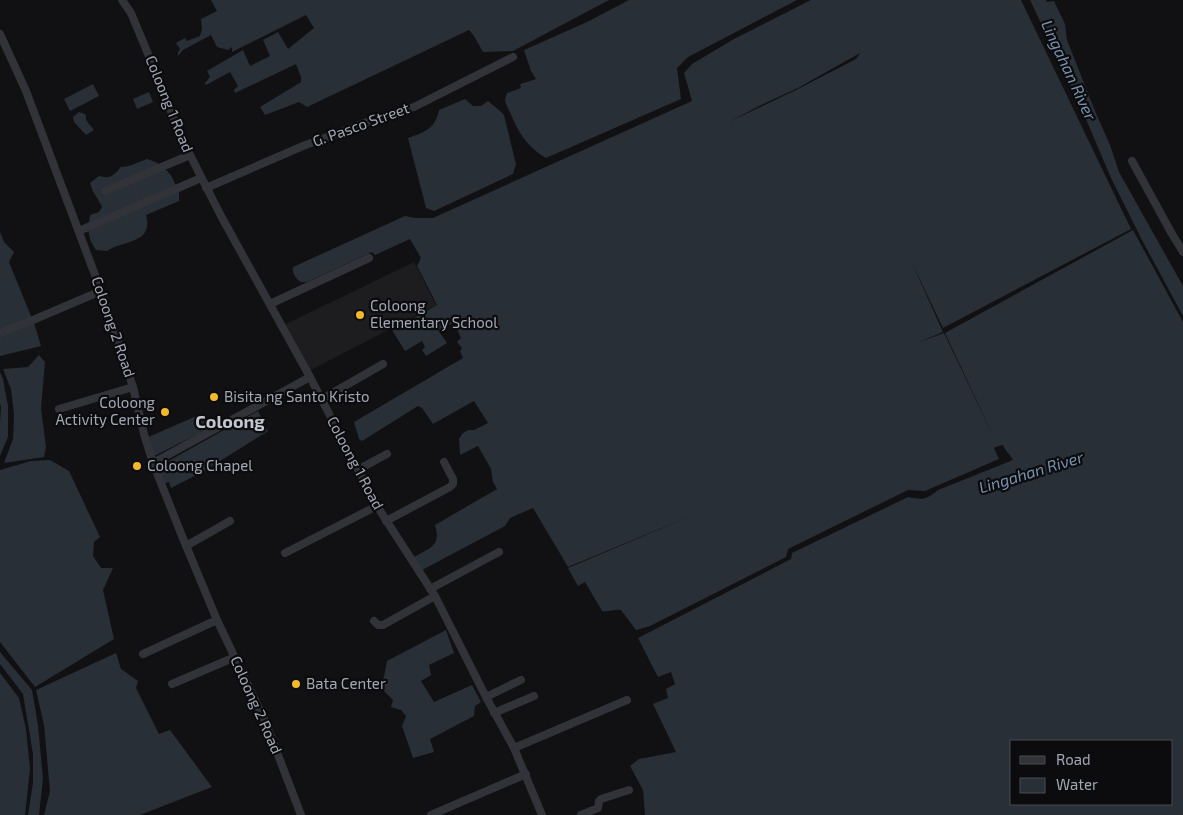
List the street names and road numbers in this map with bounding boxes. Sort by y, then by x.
street label: Coloong 1 Road [142,53,198,155]
street label: G. Pasco Street [310,98,412,150]
street label: Coloong 2 Road [88,274,140,379]
street label: Coloong 1 Road [324,413,388,512]
street label: Coloong 2 Road [227,653,287,756]

